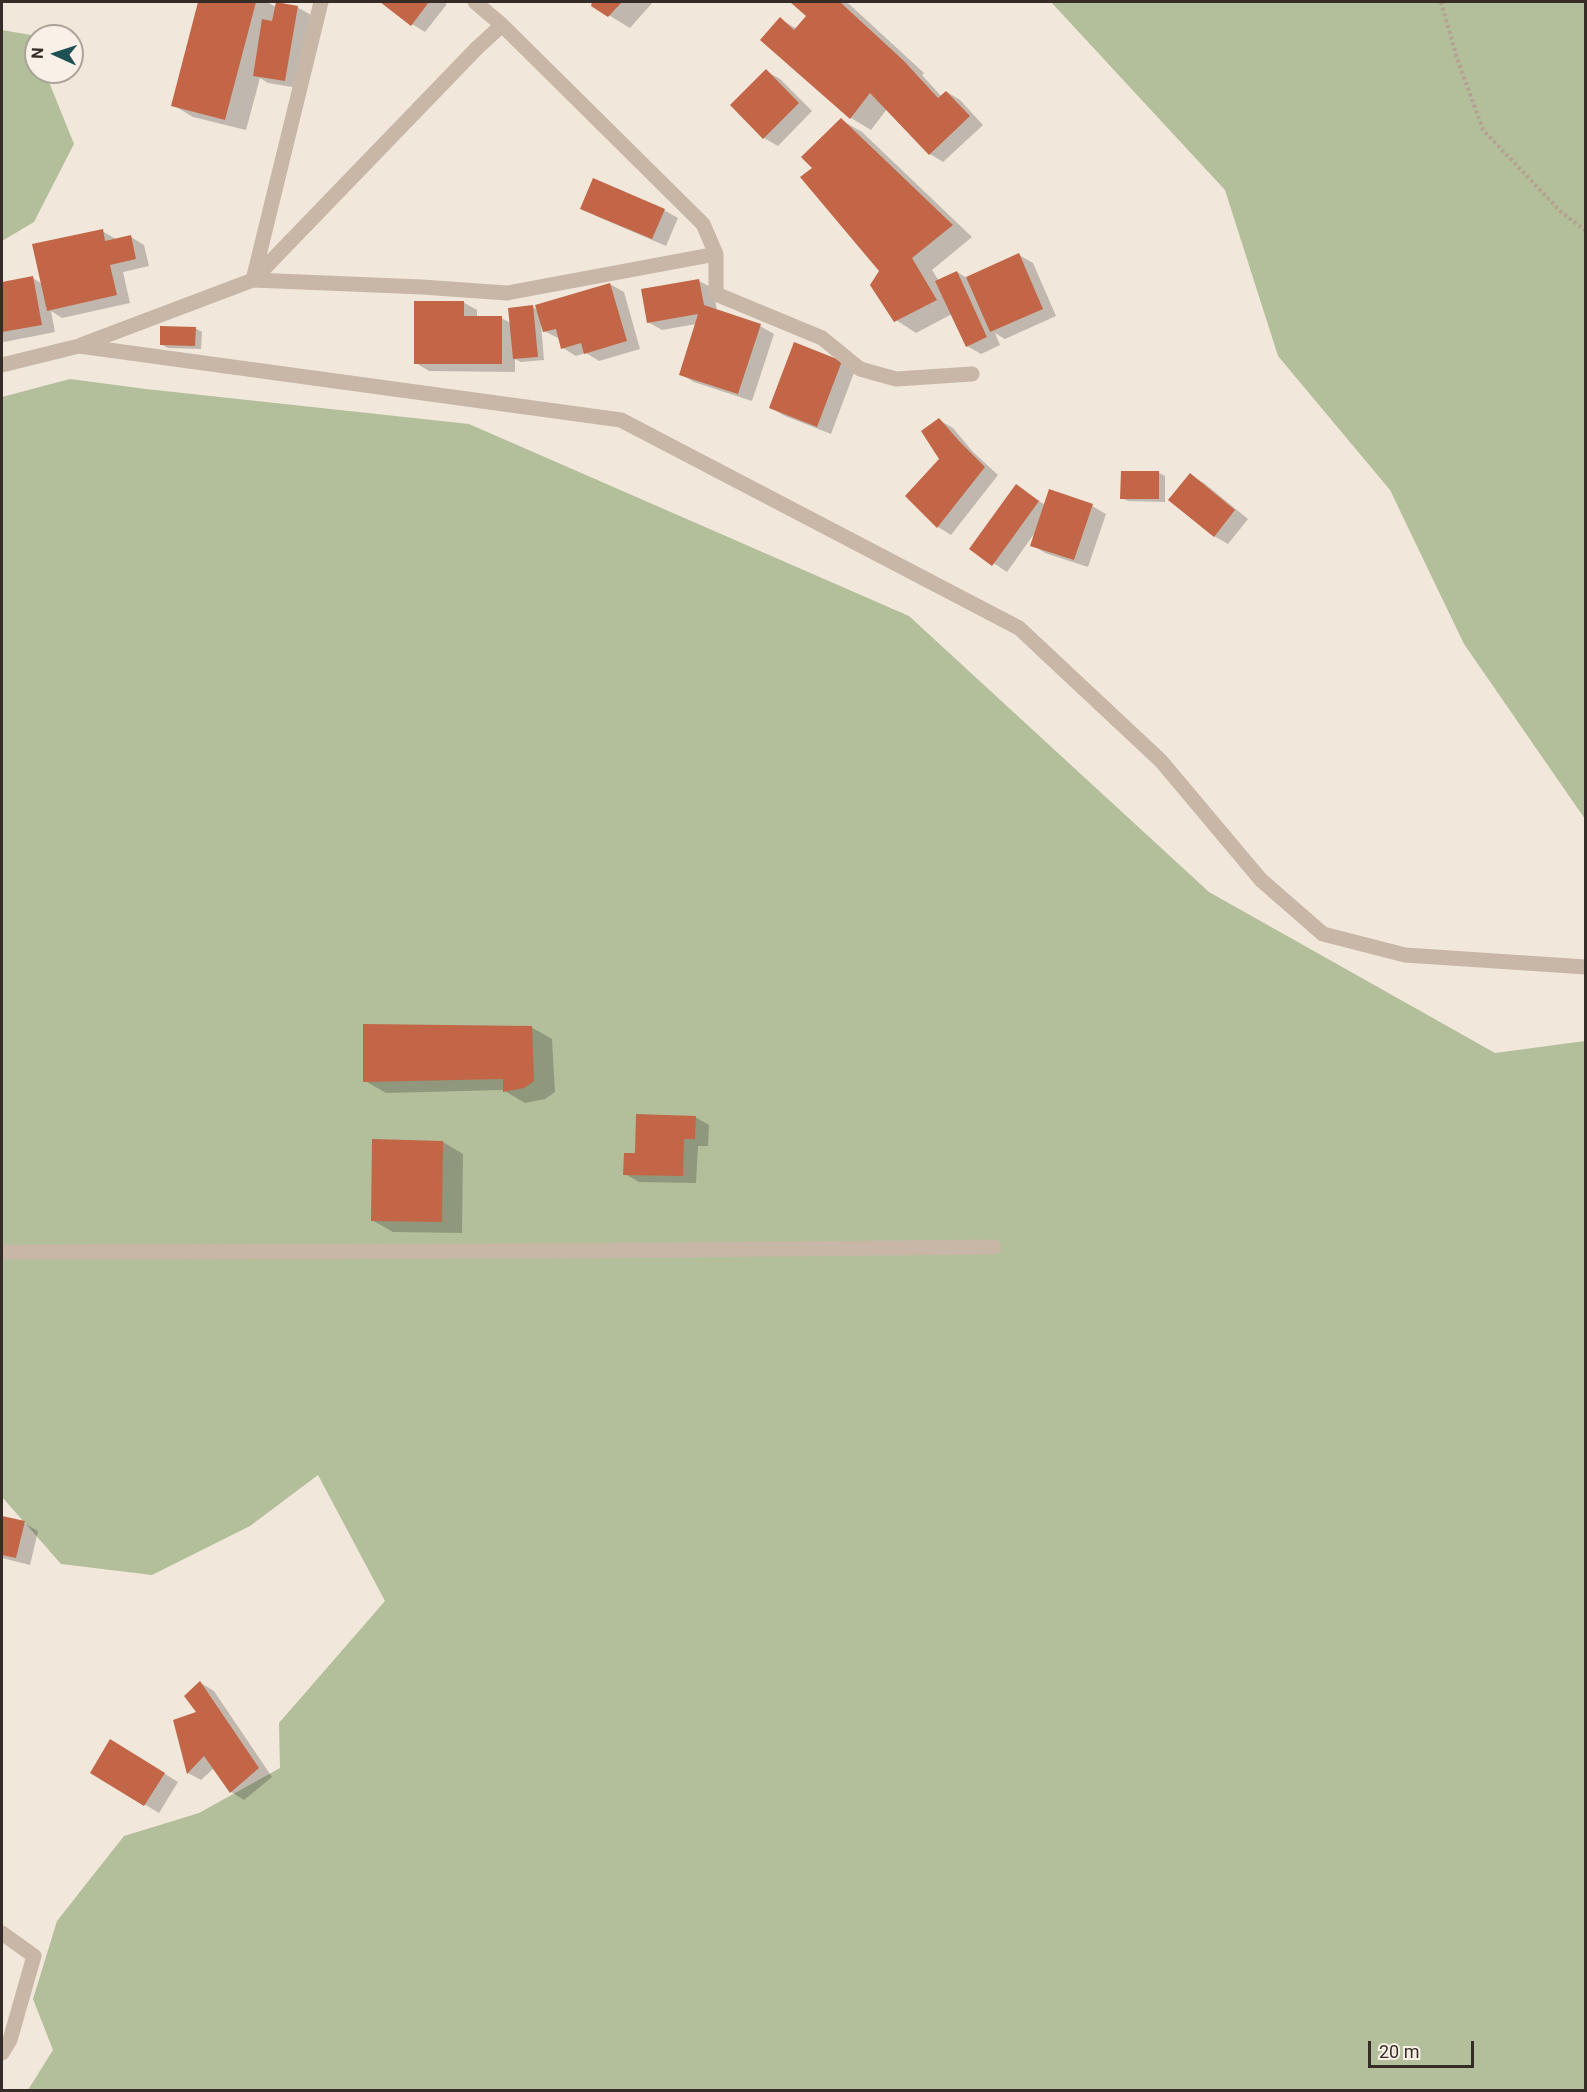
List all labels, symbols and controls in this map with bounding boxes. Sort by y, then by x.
north arrow [24,24,84,84]
text: N [28,47,47,59]
scale bar [1371,2029,1478,2067]
text: 20 m [1379,2041,1419,2062]

